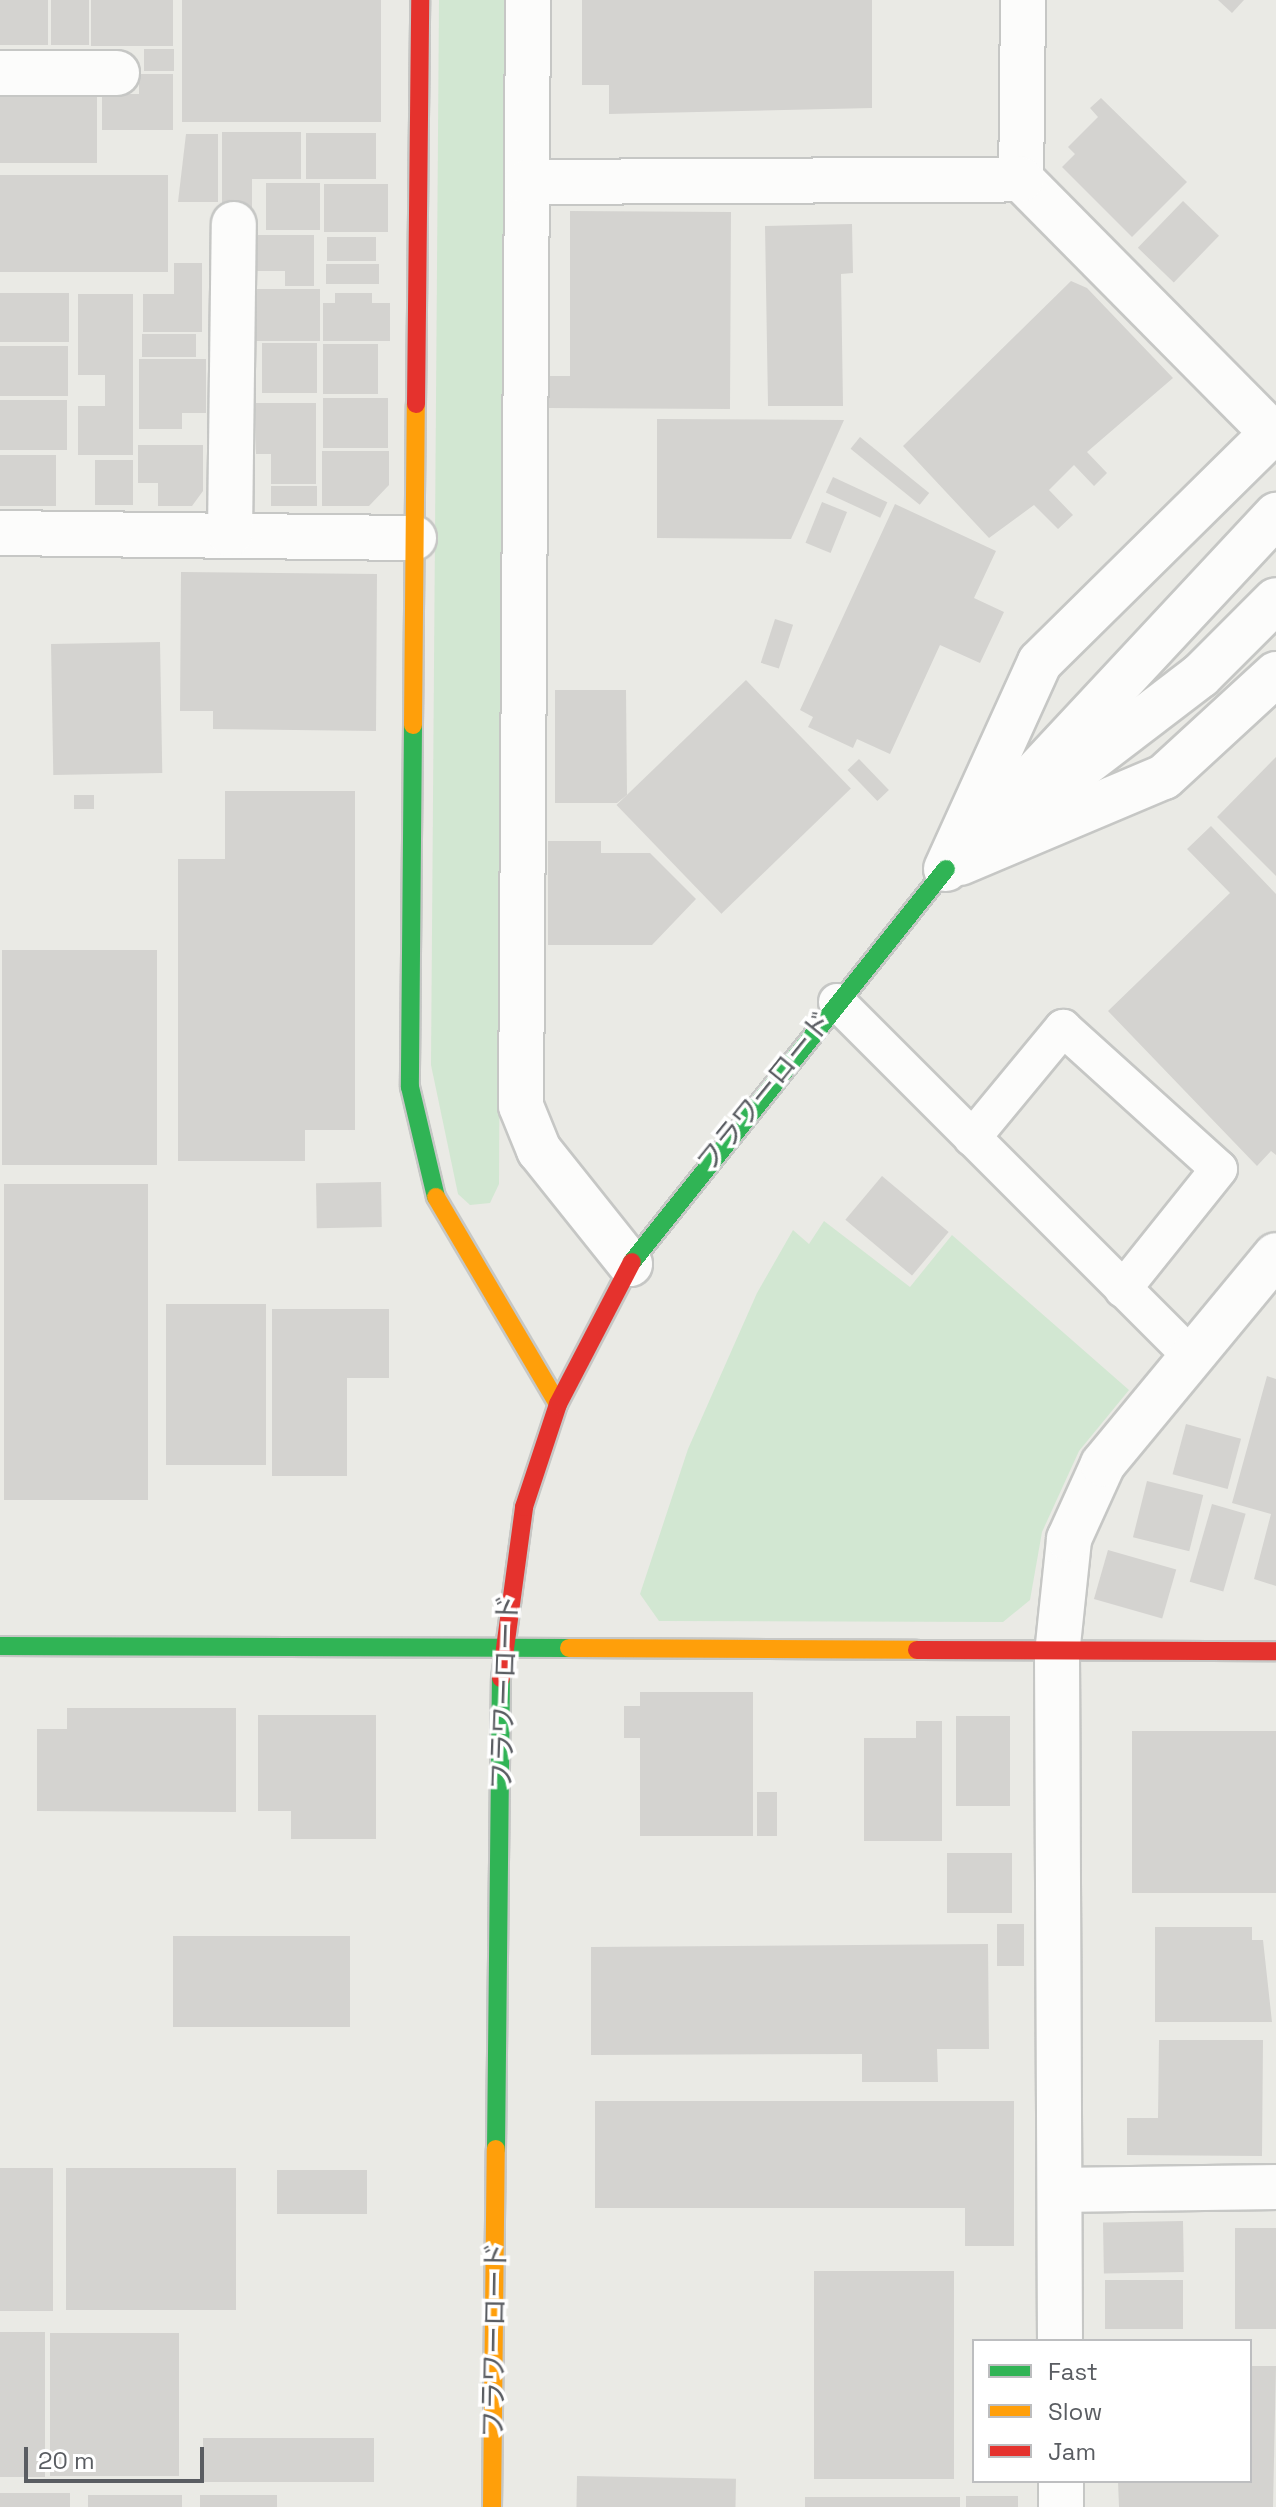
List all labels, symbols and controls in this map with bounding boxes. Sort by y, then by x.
street label: フラワーロード [689,1004,839,1178]
street label: フラワーロード [484,1593,524,1791]
street label: フラワーロード [475,2242,513,2438]
legend [972,2339,1252,2483]
text: Fast [1048,2356,1098,2387]
text: Slow [1048,2396,1102,2427]
scale bar [28,2431,208,2481]
text: Jam [1048,2436,1096,2467]
text: 20 m [38,2445,95,2476]

